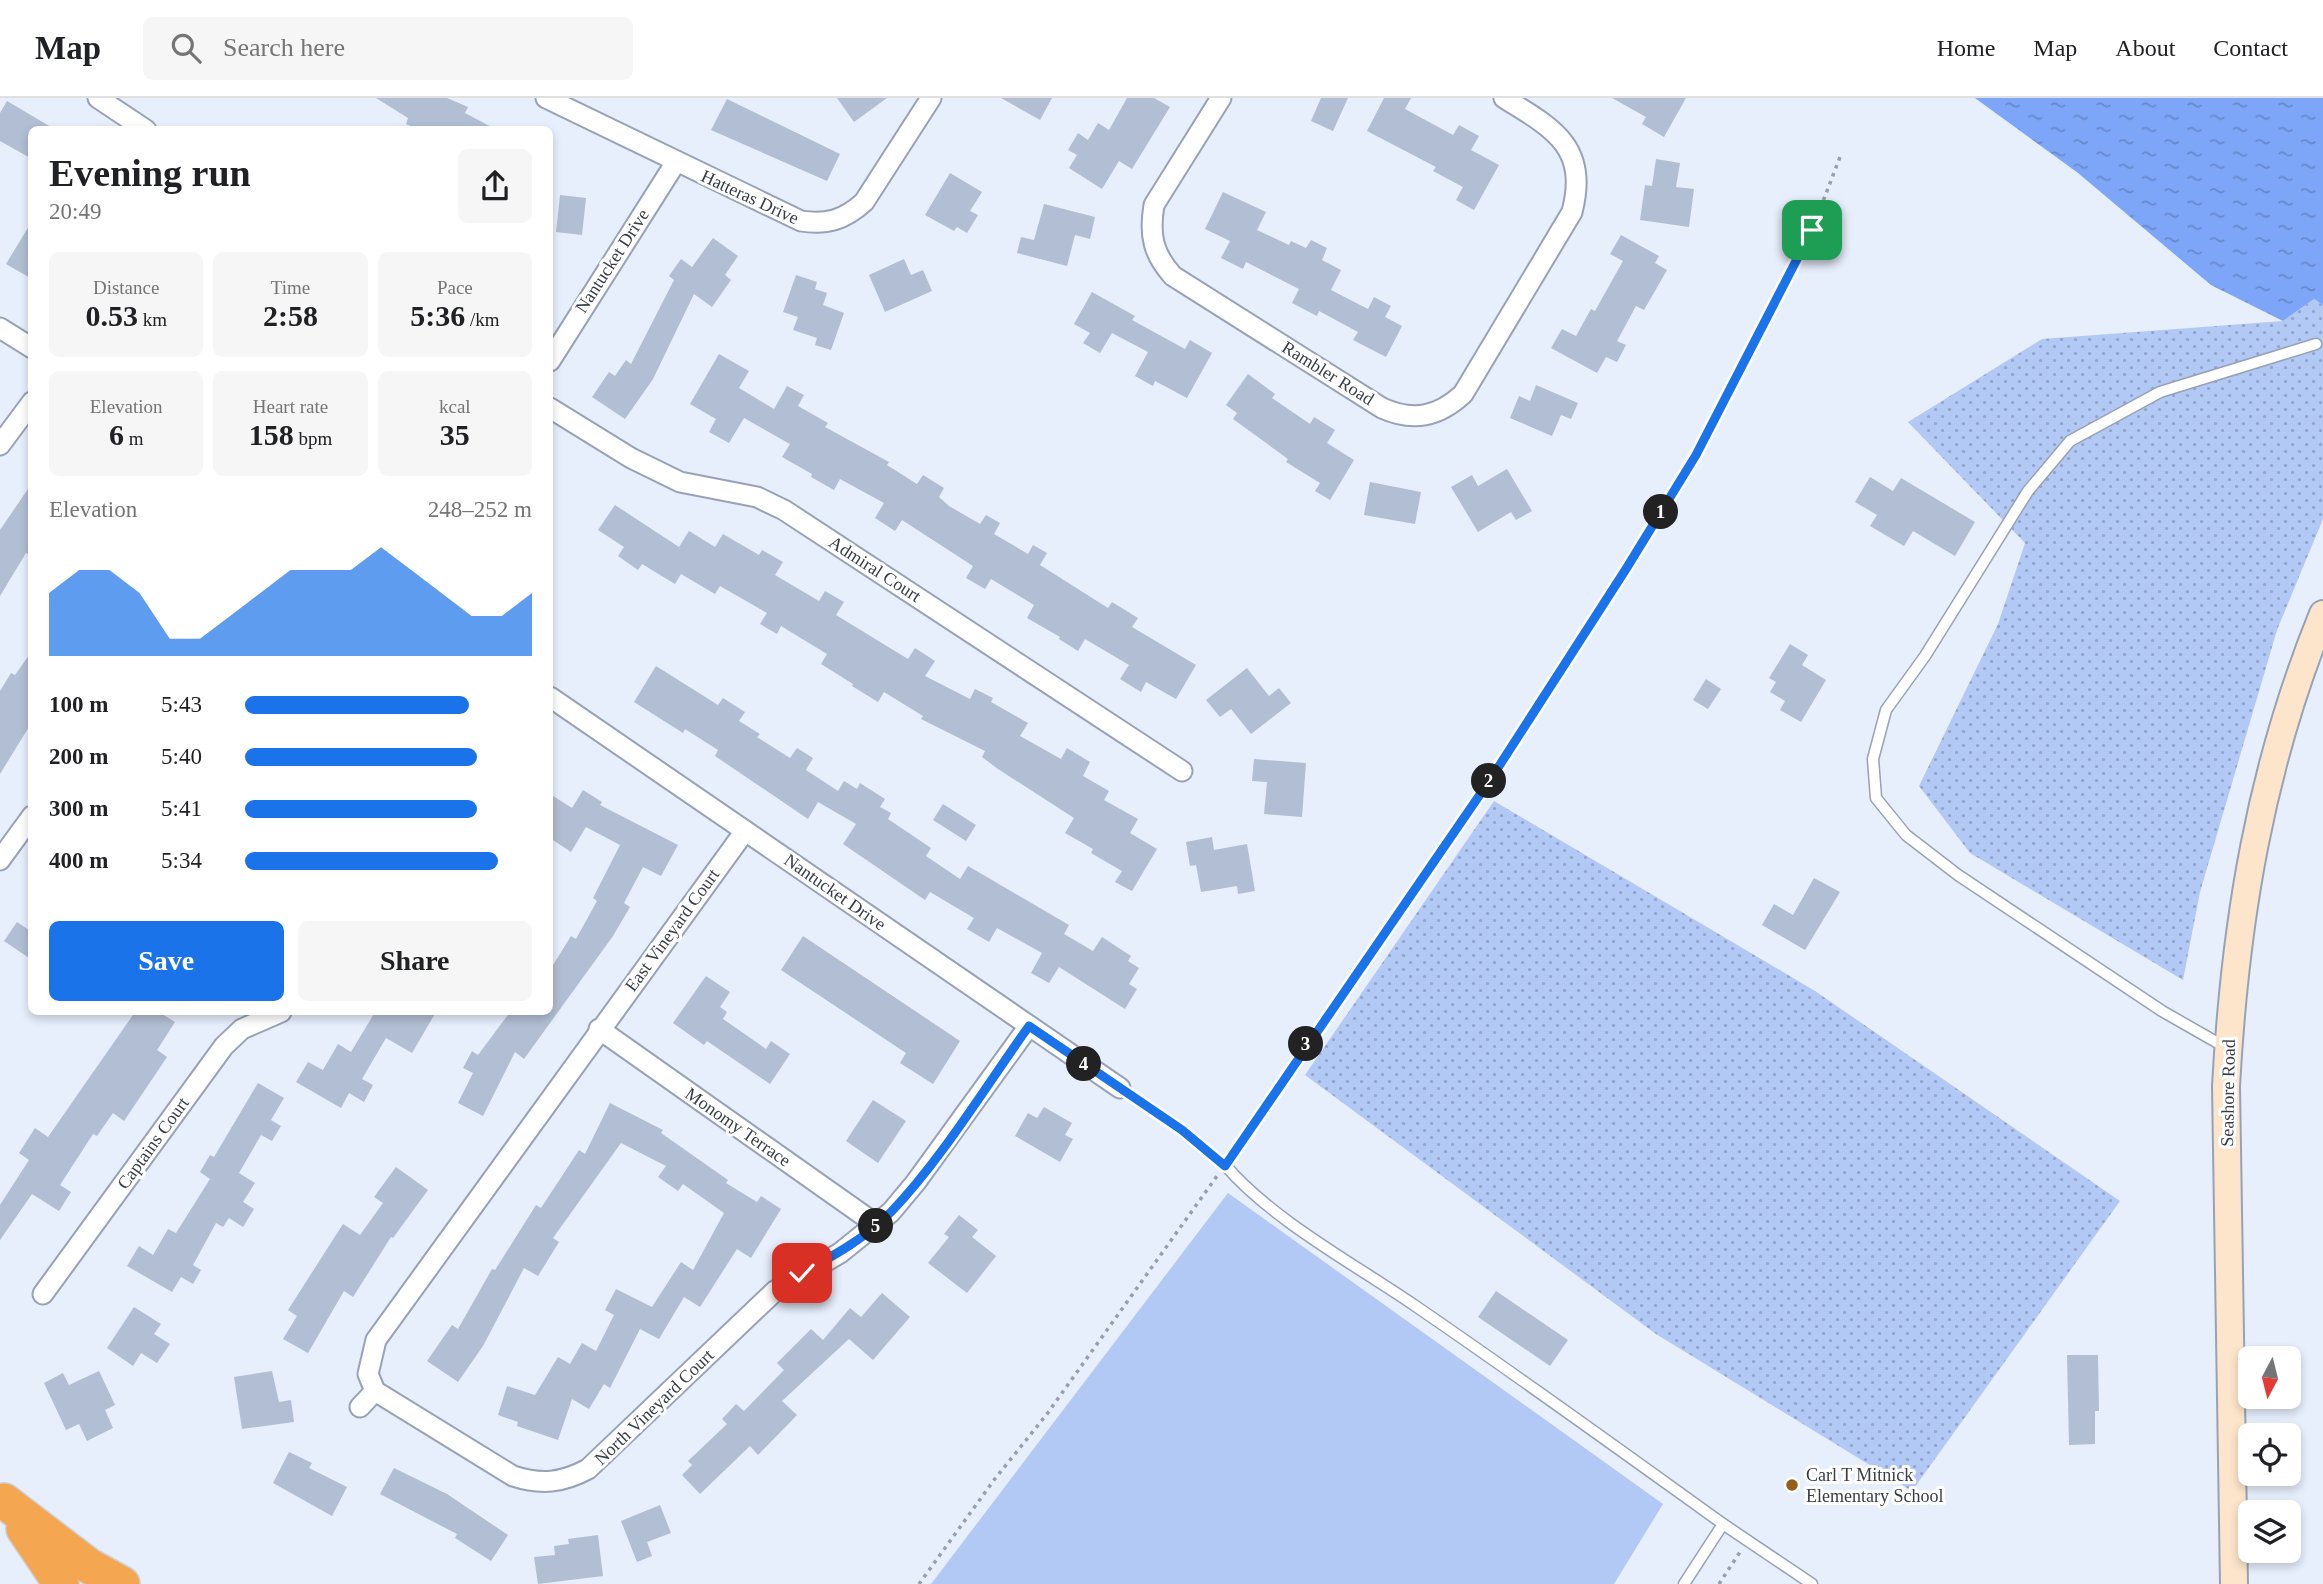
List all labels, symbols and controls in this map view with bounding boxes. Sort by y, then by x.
search box [143,17,633,80]
icon: search [167,29,205,67]
text: Map [35,30,101,66]
text: Search here [223,33,345,62]
text: Home [1937,35,1995,61]
text: Map [2033,35,2077,61]
text: About [2115,35,2175,61]
text: Contact [2213,35,2288,61]
button: share [458,149,532,223]
text: Evening run [49,152,251,194]
street label: Hatteras Drive [698,166,802,228]
text: 20:49 [49,199,101,224]
pin [1782,200,1842,260]
street label: Nantucket Drive [571,205,653,317]
icon: arrive [1793,211,1831,249]
text: Distance [93,277,159,298]
text: Time [271,277,310,298]
text: Pace [437,277,473,298]
text: 0.53 [85,299,138,332]
text: 2:58 [263,299,318,332]
text: 5:36 [410,299,465,332]
text: km [138,309,167,330]
text: /km [465,309,499,330]
street label: Rambler Road [1278,337,1378,409]
text: Elevation [90,396,163,417]
text: Heart rate [253,396,328,417]
text: kcal [439,396,471,417]
text: 6 [109,418,124,451]
text: 158 [249,418,294,451]
text: 35 [440,418,470,451]
text: m [124,428,143,449]
text: bpm [294,428,332,449]
pin: 1 [1644,494,1678,530]
text: Elevation [49,497,137,522]
text: 248–252 m [428,497,532,522]
text: 1 [1656,501,1665,522]
street label: Admiral Court [825,532,925,606]
text: 100 m [49,692,108,717]
text: 5:43 [161,692,202,717]
text: 200 m [49,744,108,769]
text: 5:40 [161,744,202,769]
pin: 2 [1472,764,1506,798]
text: 2 [1484,770,1493,791]
text: 300 m [49,796,108,821]
text: 5:41 [161,796,202,821]
text: 400 m [49,848,108,873]
text: 5:34 [161,848,202,873]
street label: Nantucket Drive [780,850,890,934]
street label: East Vineyard Court [621,865,723,995]
button: Save [49,921,284,1001]
button: Share [298,921,532,1001]
pin: 3 [1288,1026,1324,1062]
text: 3 [1301,1033,1310,1054]
street label: Seashore Road [2217,1039,2239,1147]
pin: 4 [1066,1046,1102,1082]
text: 4 [1079,1053,1088,1074]
street label: Monomy Terrace [682,1083,794,1171]
street label: Captains Court [113,1093,193,1193]
pin: 5 [858,1208,894,1244]
text: 5 [871,1215,880,1236]
pin [772,1243,832,1303]
icon: check [783,1254,821,1292]
street label: North Vineyard Court [590,1345,718,1469]
north arrow [2238,1346,2301,1409]
map controls [2238,1346,2301,1563]
button: locate [2238,1423,2301,1486]
place label: Carl T Mitnick Elementary School [1806,1465,1943,1506]
marker: Carl T Mitnick Elementary School [1784,1477,1800,1493]
button: layers [2238,1500,2301,1563]

